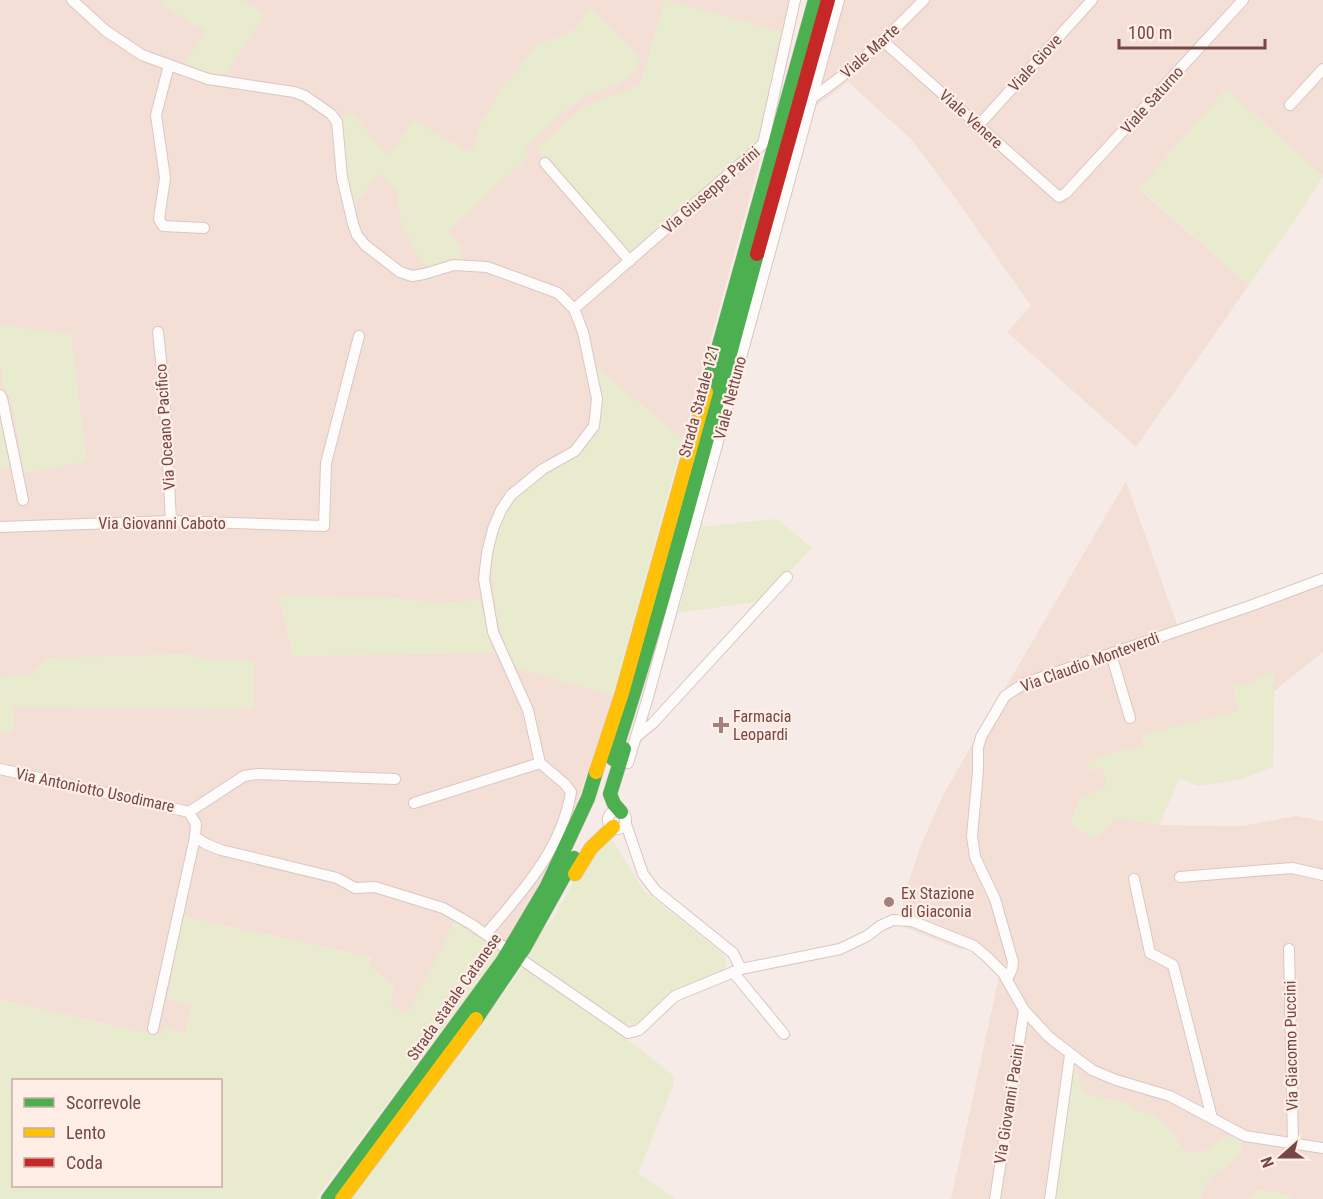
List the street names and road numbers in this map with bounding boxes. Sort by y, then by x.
street label: Viale Marte [837,20,903,82]
street label: Viale Giove [1004,30,1066,96]
street label: Viale Saturno [1117,62,1187,138]
street label: Viale Venere [935,86,1007,152]
street label: Via Giuseppe Parini [658,142,764,238]
street label: Strada Statale 121 [675,342,723,460]
street label: Viale Nettuno [710,354,750,442]
street label: Via Oceano Pacifico [151,363,179,491]
street label: Via Giovanni Caboto [98,514,226,533]
street label: Via Claudio Monteverdi [1018,628,1162,696]
street label: Via Antoniotto Usodimare [14,764,176,816]
street label: Strada statale Catanese [403,930,505,1064]
street label: Via Giacomo Puccini [1280,981,1302,1111]
street label: Via Giovanni Pacini [990,1043,1028,1165]

